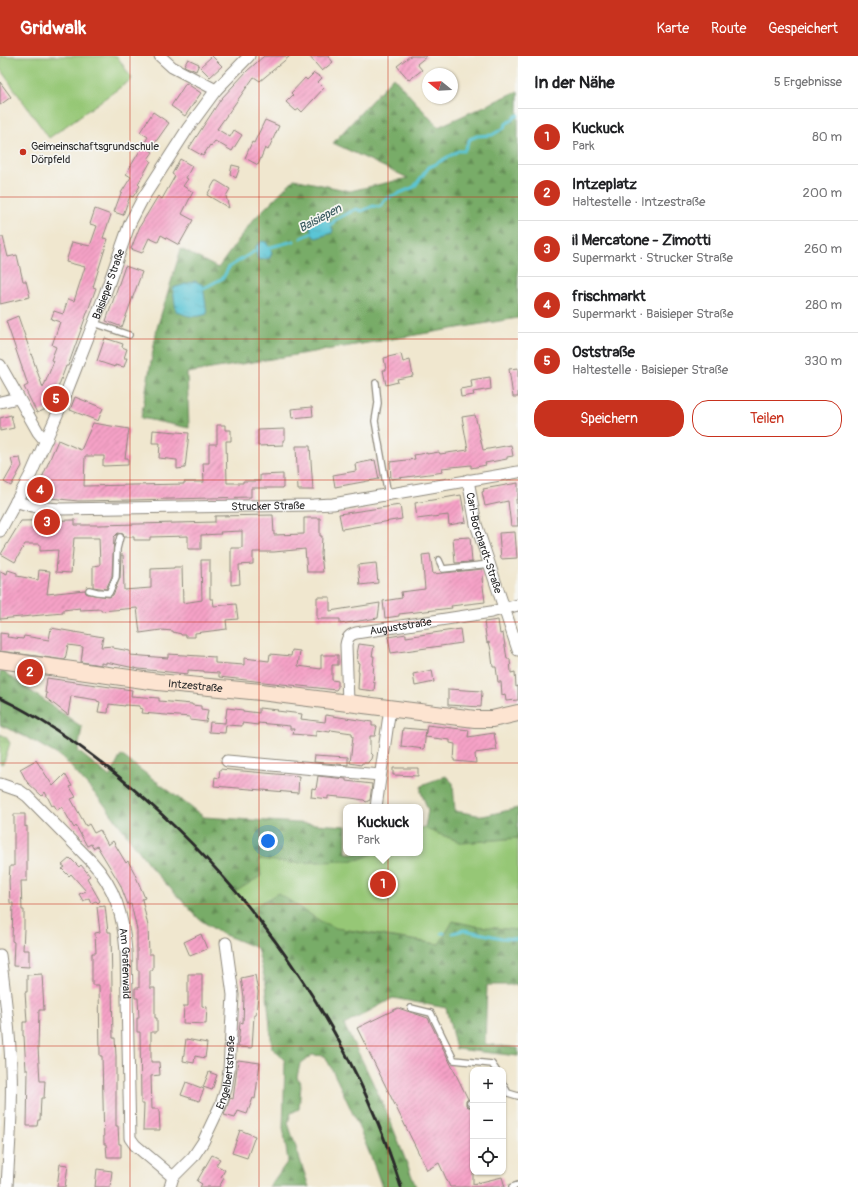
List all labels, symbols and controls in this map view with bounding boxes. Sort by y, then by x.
text: Gridwalk [20,16,86,40]
text: Karte [657,20,689,37]
text: Route [711,20,746,37]
text: Gespeichert [768,20,838,37]
north arrow [422,68,458,104]
text: In der Nähe [534,72,615,93]
text: 5 Ergebnisse [774,74,842,90]
text: Kuckuck [572,119,624,138]
text: 1 [544,129,550,145]
text: 80 m [812,129,842,145]
text: Park [572,138,595,154]
place label: Geimeinschaftsgrundschule Dörpfeld [31,140,159,166]
marker: Geimeinschaftsgrundschule Dörpfeld [18,147,28,157]
text: Intzeplatz [572,175,637,194]
text: 2 [543,185,551,201]
text: 200 m [803,185,842,201]
text: Haltestelle · Intzestraße [572,194,705,210]
water label: Baisiepen [296,200,345,236]
text: il Mercatone - Zimotti [572,231,711,250]
text: 3 [543,241,551,257]
text: 260 m [804,241,842,257]
street label: Baisieper Straße [90,247,128,321]
text: Supermarkt · Strucker Straße [572,250,733,266]
text: frischmarkt [572,287,645,306]
text: 4 [543,297,551,313]
text: 280 m [805,297,842,313]
text: Supermarkt · Baisieper Straße [572,306,733,322]
text: Oststraße [572,343,635,362]
text: 5 [543,353,551,369]
text: 330 m [804,353,842,369]
text: Haltestelle · Baisieper Straße [572,362,728,378]
pin: 5 [43,384,69,414]
button: Speichern [534,400,684,437]
button: Teilen [692,400,842,437]
pin: 4 [27,475,53,505]
street label: Carl-Borchardt-Straße [463,491,505,596]
street label: Strucker Straße [231,499,306,513]
pin: 3 [34,507,60,537]
street label: Auguststraße [369,615,433,638]
pin: 2 [17,657,43,687]
street label: Intzestraße [167,677,224,695]
popup [343,804,423,856]
text: Kuckuck [357,813,409,832]
your location [258,831,278,851]
text: Park [357,832,380,848]
pin: 1 [370,869,396,899]
street label: Am Grafenwald [116,927,133,999]
street label: Engelbertstraße [213,1035,238,1112]
map controls [470,1067,506,1175]
button: + [470,1067,506,1103]
button: − [470,1103,506,1139]
button: locate [470,1139,506,1175]

